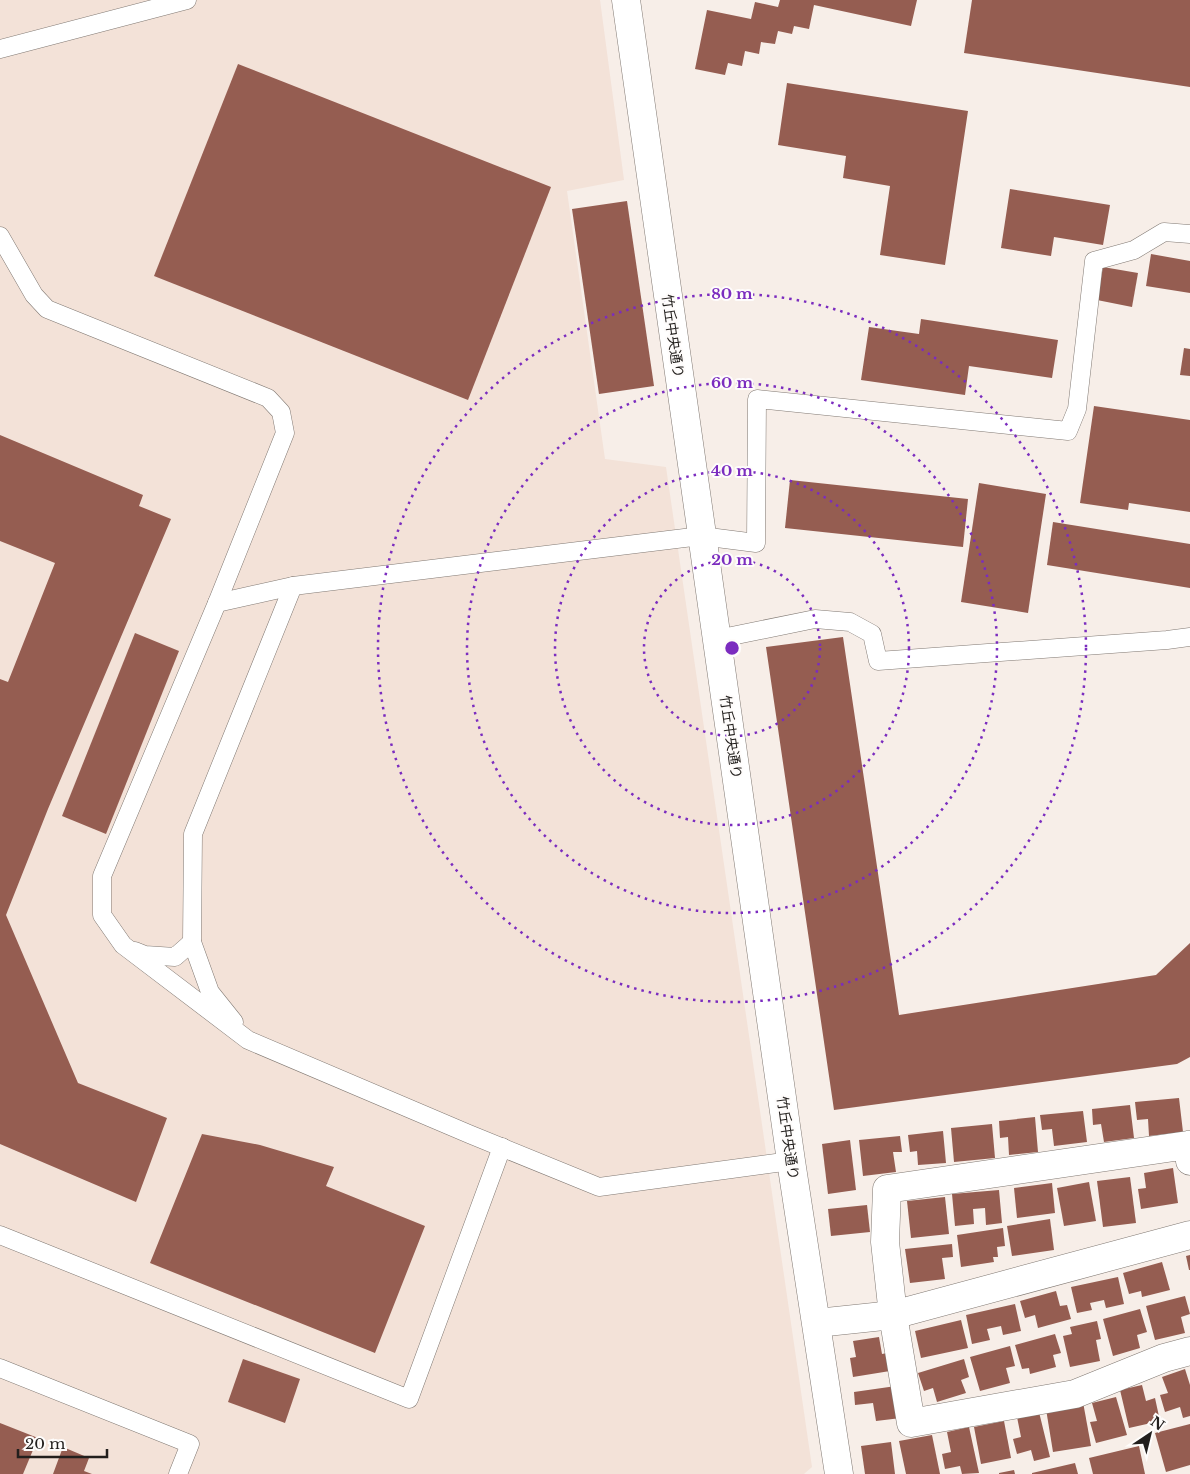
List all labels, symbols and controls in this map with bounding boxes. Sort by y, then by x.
text: 80 m [711,284,753,303]
street label: 竹丘中央通り [658,293,688,379]
text: 60 m [711,373,753,392]
text: 40 m [711,461,753,480]
text: 20 m [711,550,753,569]
centre of rings [723,639,741,657]
street label: 竹丘中央通り [716,694,746,780]
street label: 竹丘中央通り [773,1095,803,1181]
north arrow [1125,1409,1175,1459]
text: N [1147,1412,1168,1435]
scale bar [18,1426,106,1458]
text: 20 m [25,1434,65,1453]

